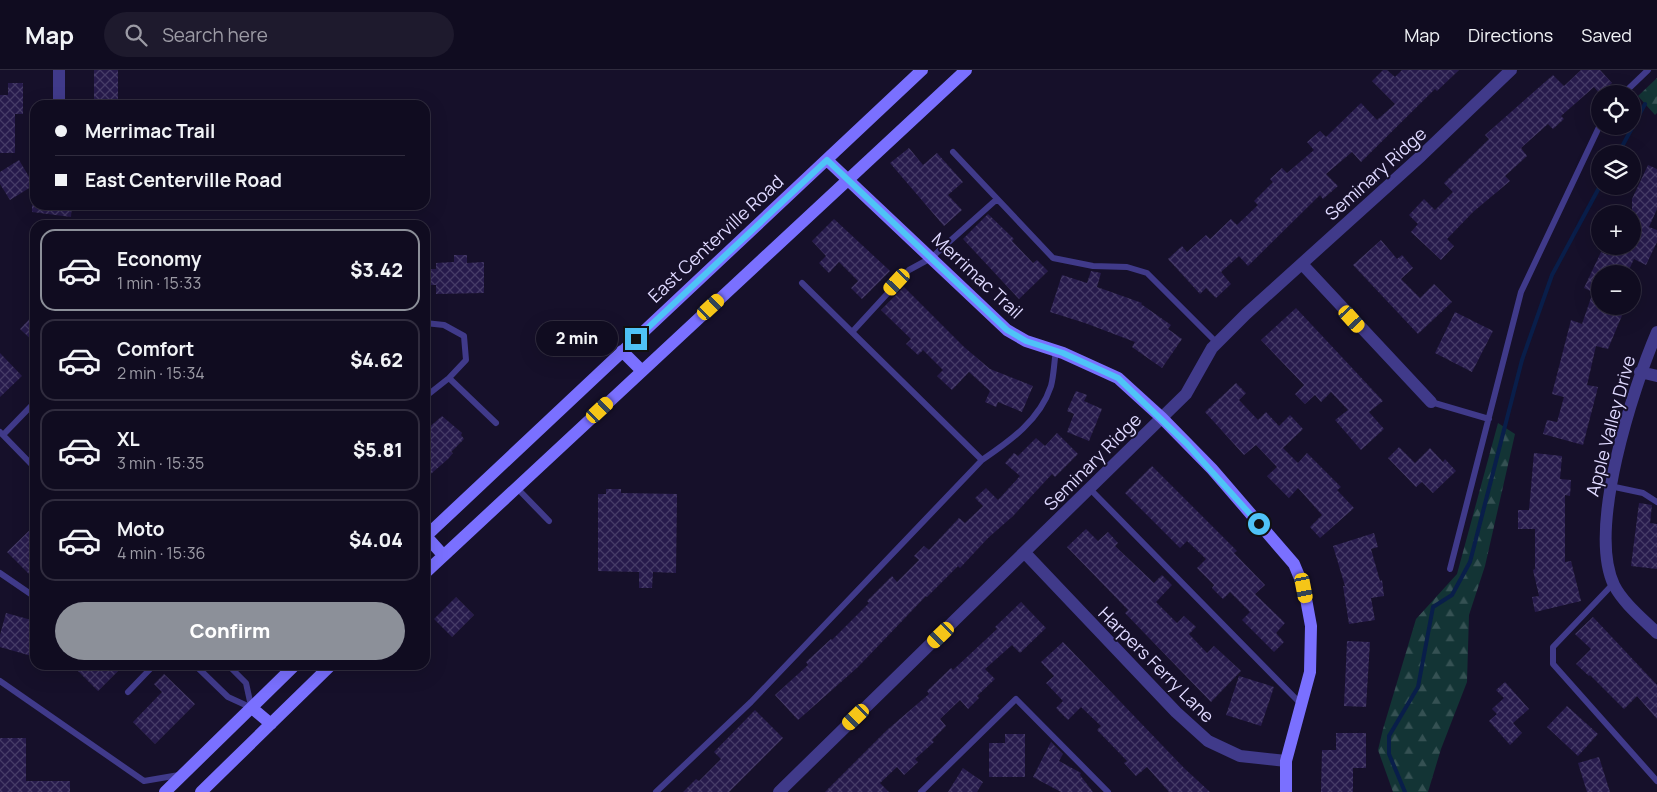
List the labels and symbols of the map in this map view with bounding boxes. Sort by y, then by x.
street label: Seminary Ridge [1320,121,1431,225]
street label: East Centerville Road [643,169,788,307]
street label: Merrimac Trail [927,227,1028,324]
car [881,266,912,298]
car [694,291,727,323]
car [1336,303,1367,335]
callout: 2 min [536,322,618,356]
route end [625,328,647,350]
street label: Apple Valley Drive [1580,353,1640,499]
car [583,394,616,426]
street label: Seminary Ridge [1038,407,1146,515]
route start [1248,513,1270,535]
car [1293,572,1314,604]
street label: Harpers Ferry Lane [1093,601,1220,728]
car [924,619,957,651]
car [839,701,872,733]

